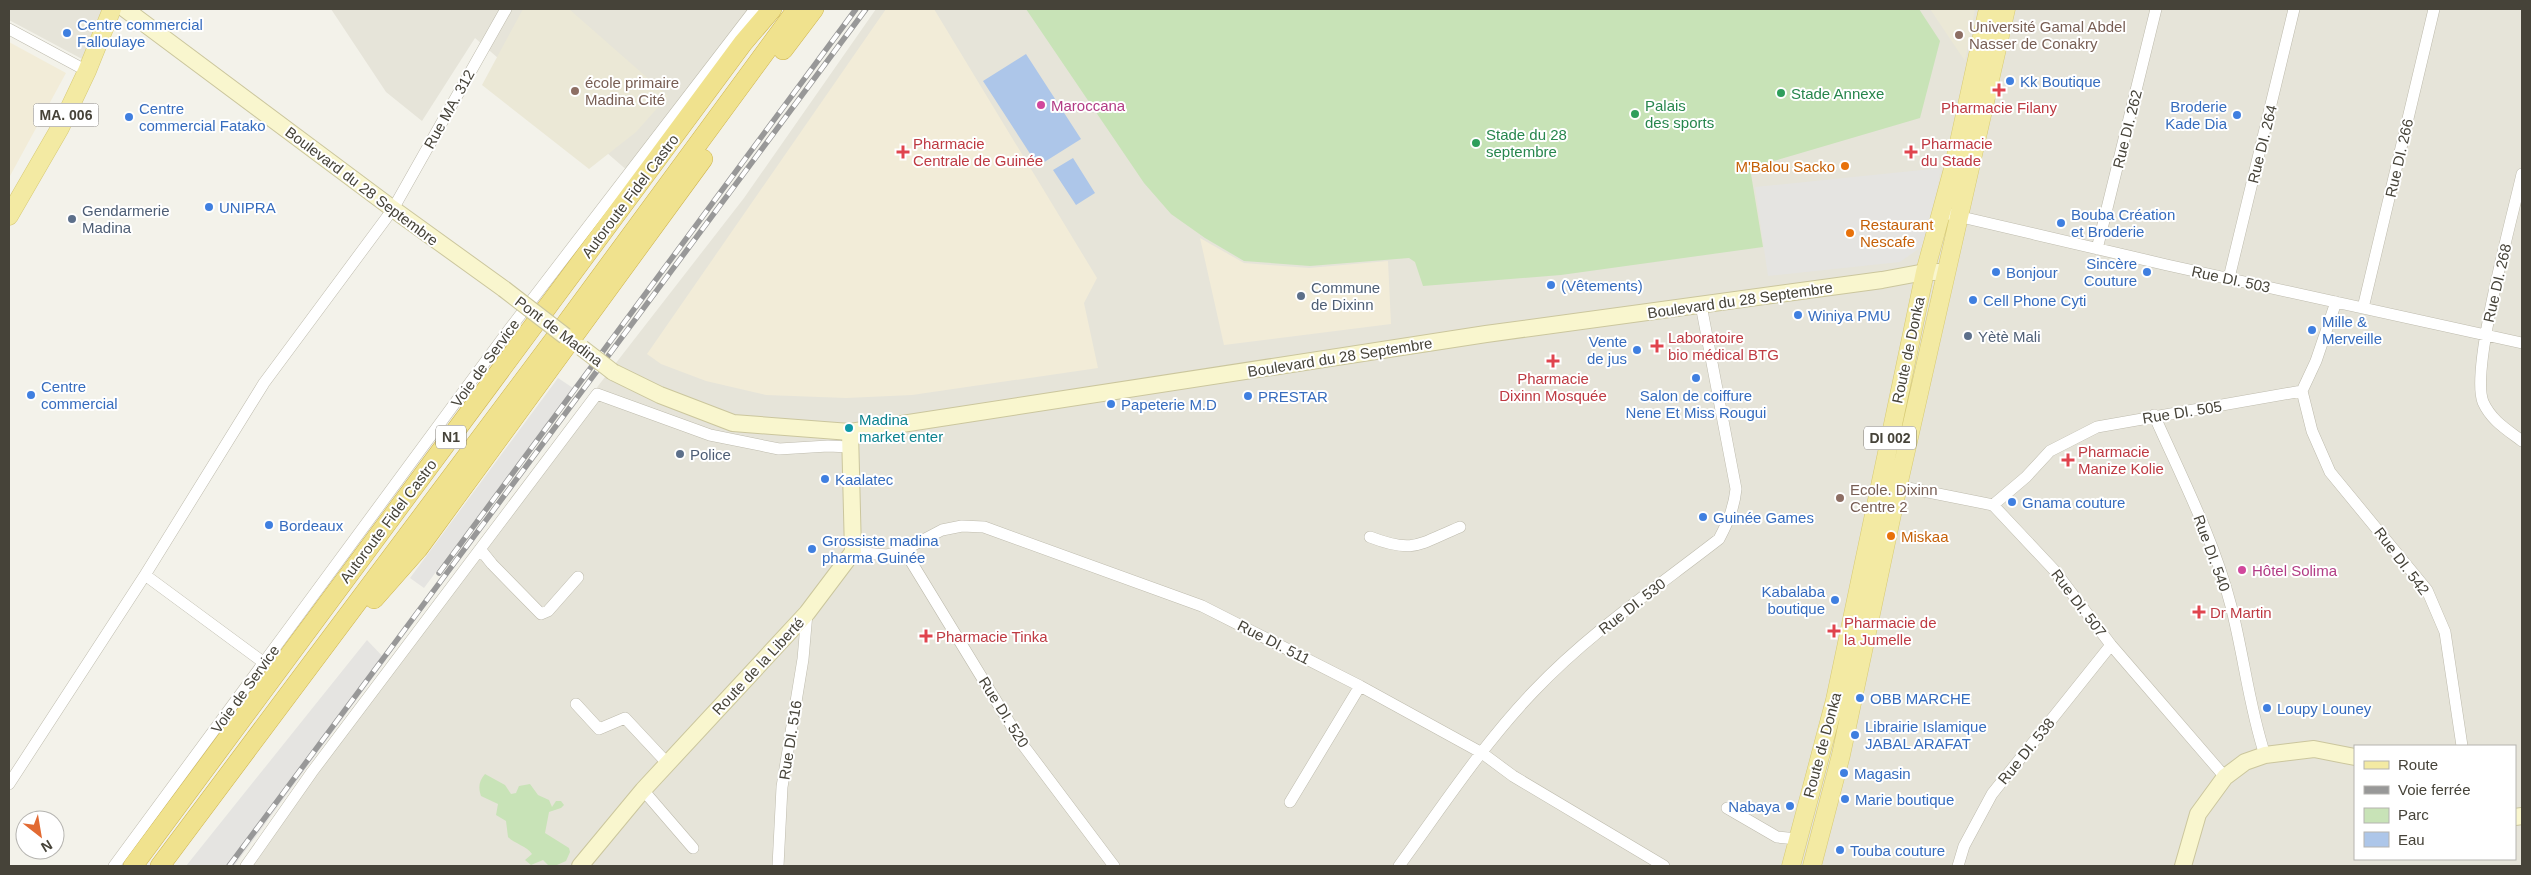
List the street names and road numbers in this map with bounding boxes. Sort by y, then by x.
street label: Rue MA. 312 [420,67,478,151]
street label: Rue DI. 262 [2109,88,2145,170]
street label: Rue DI. 264 [2244,103,2280,185]
road number: MA. 006 [34,104,98,126]
street label: Rue DI. 266 [2382,117,2416,199]
street label: Boulevard du 28 Septembre [282,123,442,249]
street label: Autoroute Fidel Castro [578,131,682,261]
street label: Rue DI. 268 [2480,242,2514,324]
street label: Rue DI. 503 [2190,262,2272,296]
street label: Boulevard du 28 Septembre [1646,279,1834,321]
street label: Pont de Madina [512,293,607,370]
street label: Route de Donka [1888,295,1928,405]
street label: Voie de Service [447,316,523,410]
street label: Boulevard du 28 Septembre [1246,334,1434,380]
street label: Rue DI. 505 [2141,397,2223,427]
road number: N1 [436,426,466,448]
road number: DI 002 [1864,426,1916,449]
street label: Autoroute Fidel Castro [336,456,440,586]
street label: Rue DI. 540 [2190,512,2234,594]
street label: Rue DI. 542 [2371,524,2433,598]
street label: Rue DI. 507 [2048,566,2110,640]
street label: Rue DI. 530 [1595,575,1669,637]
street label: Route de la Liberté [709,614,807,718]
street label: Rue DI. 511 [1235,617,1313,667]
street label: Voie de Service [207,642,283,736]
street label: Rue DI. 520 [976,674,1032,750]
street label: Route de Donka [1800,690,1844,800]
street label: Rue DI. 516 [775,699,805,781]
street label: Rue DI. 538 [1994,715,2058,787]

